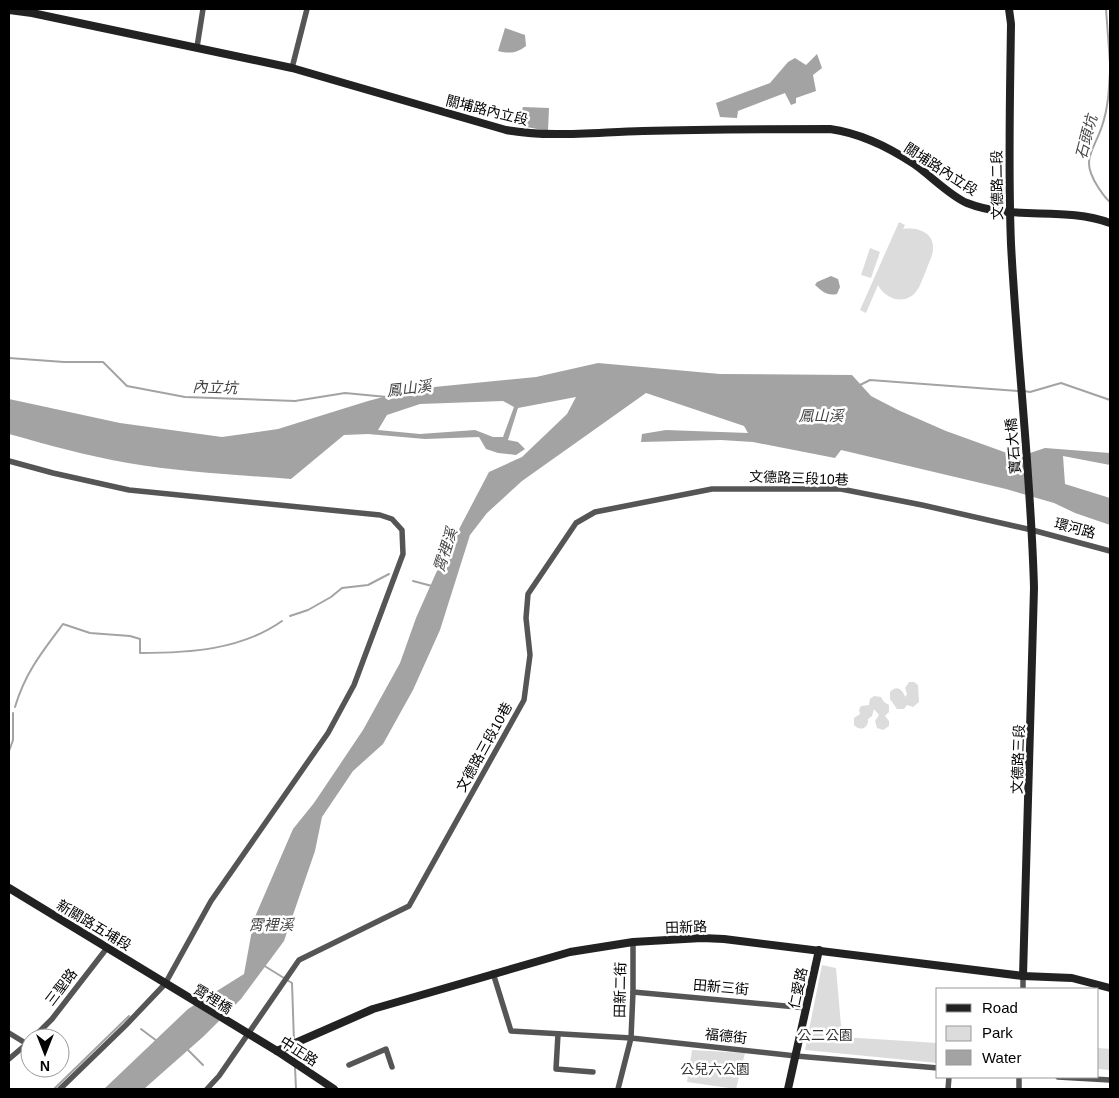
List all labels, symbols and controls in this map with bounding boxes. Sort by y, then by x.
street label: 關埔路內立段 [444,92,530,128]
water label: 石頭坑 [1072,111,1101,161]
street label: 關埔路內立段 [901,139,981,199]
street label: 文德路二段 [988,150,1006,220]
water label: 鳳山溪 [386,377,434,399]
water label: 內立坑 [192,378,240,396]
water label: 鳳山溪 [798,407,845,424]
street label: 寶石大橋 [1003,417,1023,475]
street label: 文德路三段10巷 [749,468,849,488]
street label: 環河路 [1053,515,1097,541]
water label: 霄裡溪 [430,524,461,574]
street label: 文德路三段10巷 [453,700,515,794]
street label: 文德路三段 [1009,724,1027,794]
street label: 新關路五埔段 [54,897,134,953]
water label: 霄裡溪 [248,916,295,933]
street label: 田新路 [665,918,707,936]
street label: 田新二街 [612,962,628,1018]
street label: 三聖路 [42,965,80,1009]
street label: 仁愛路 [786,966,810,1010]
street label: 田新三街 [692,977,750,997]
street label: 霄裡橋 [191,981,235,1017]
legend [936,988,1099,1078]
text: Road [982,999,1018,1016]
text: Park [982,1024,1013,1041]
street label: 福德街 [704,1026,748,1046]
park label: 公二公園 [797,1027,853,1043]
north arrow [20,1028,70,1078]
street label: 中正路 [277,1033,321,1069]
text: Water [982,1049,1021,1066]
text: N [40,1058,50,1074]
park label: 公兒六公園 [680,1061,750,1077]

